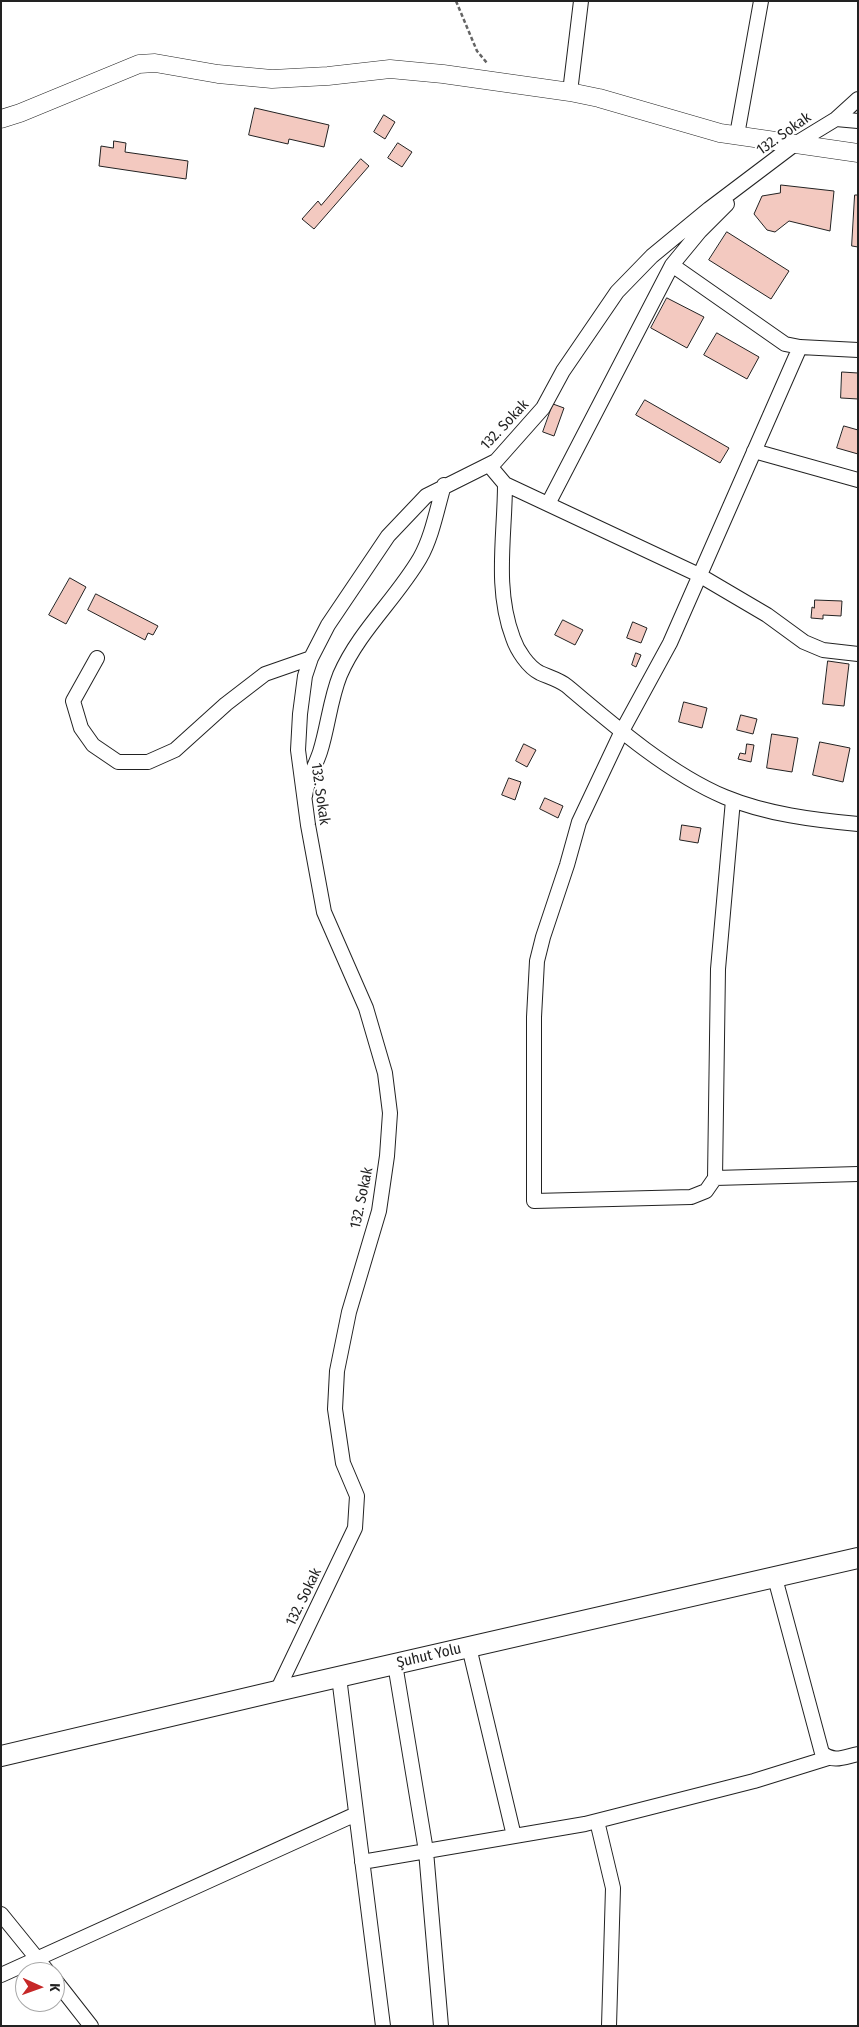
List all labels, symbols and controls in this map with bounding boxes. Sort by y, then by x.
street label: 132. Sokak [753,109,815,159]
street label: 132. Sokak [477,396,533,454]
street label: 132. Sokak [307,762,333,826]
street label: 132. Sokak [347,1166,377,1230]
street label: 132. Sokak [282,1565,326,1629]
street label: Şuhut Yolu [395,1640,463,1672]
north arrow [15,1962,65,2012]
text: K [46,1983,63,1992]

